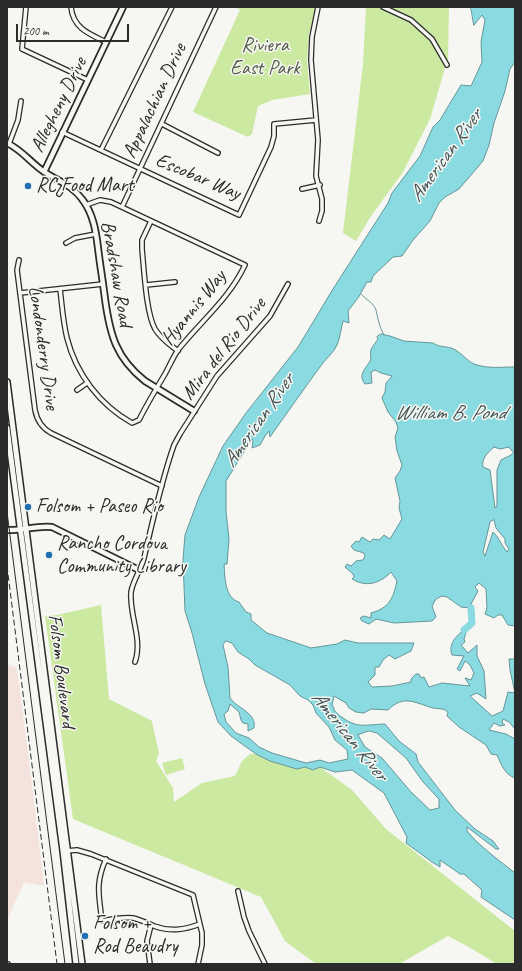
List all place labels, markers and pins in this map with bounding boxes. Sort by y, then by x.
place label: RC Food Mart [36,174,133,198]
marker: RC Food Mart [23,181,33,191]
place label: Folsom + Paseo Rio [36,495,163,519]
marker: Folsom + Paseo Rio [23,502,33,512]
place label: Rancho Cordova Community Library [57,532,186,579]
marker: Rancho Cordova Community Library [44,550,54,560]
place label: Folsom + Rod Beaudry [93,912,177,959]
marker: Folsom + Rod Beaudry [80,931,90,941]

